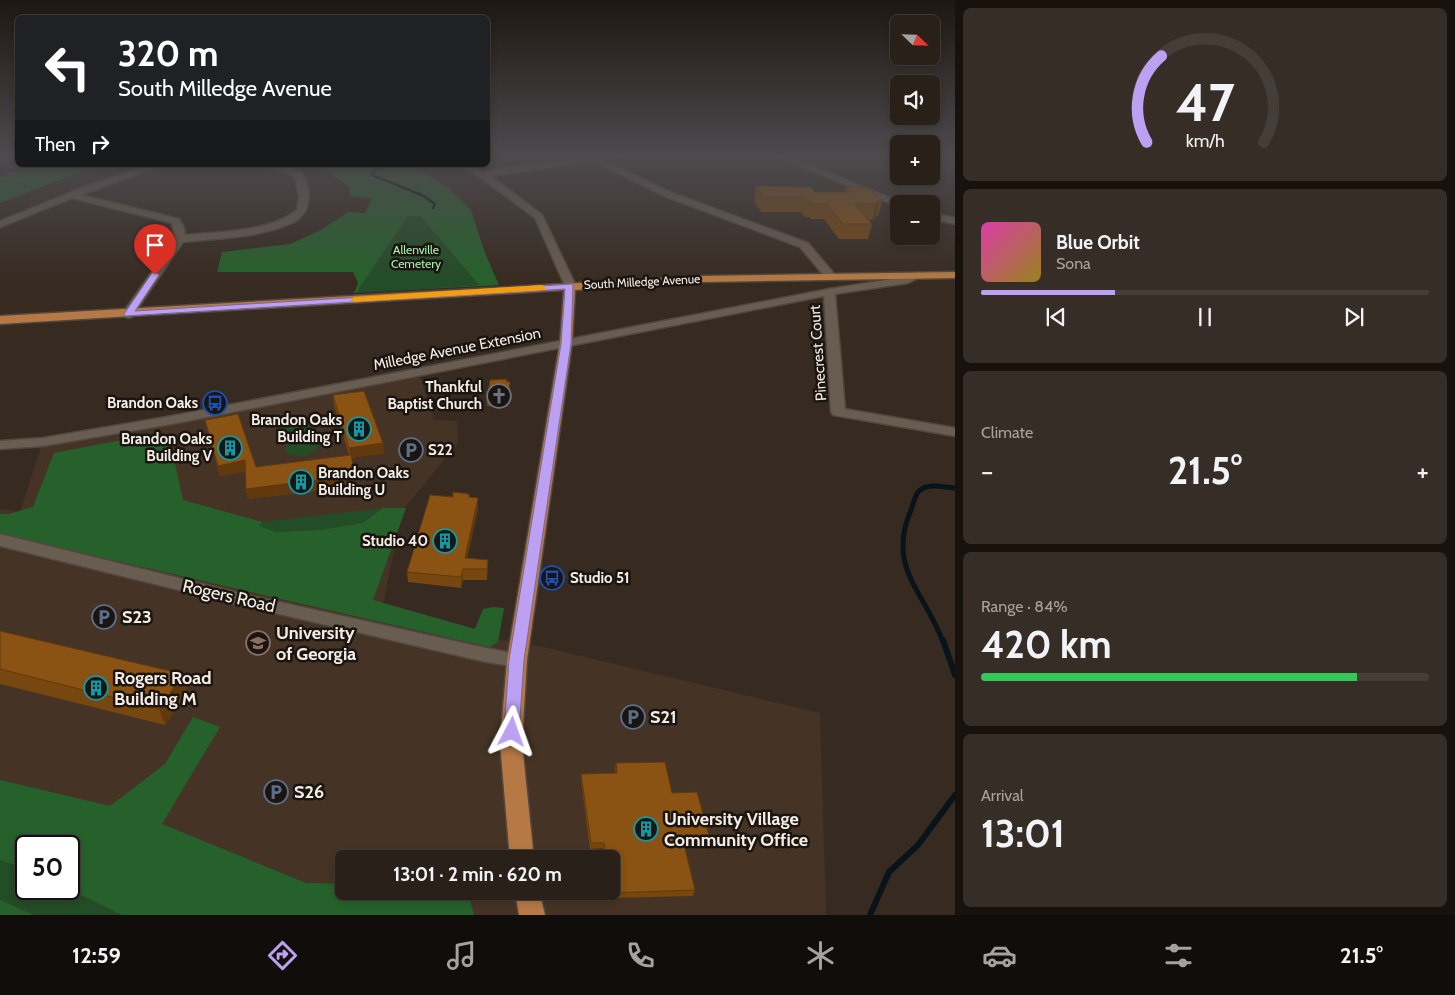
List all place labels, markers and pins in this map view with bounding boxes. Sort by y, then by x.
pin [134,224,176,275]
place label: Thankful Baptist Church [387,378,482,413]
church icon: Thankful Baptist Church [486,383,512,409]
bus stop icon: Brandon Oaks [202,390,228,416]
place label: Brandon Oaks [107,394,198,412]
place label: Brandon Oaks Building T [251,411,343,446]
building icon: Brandon Oaks Building T [346,416,372,442]
place label: Brandon Oaks Building V [121,430,213,465]
building icon: Brandon Oaks Building V [217,435,243,461]
parking icon: S22 [398,437,424,463]
place label: S22 [428,441,453,459]
place label: Brandon Oaks Building U [318,464,409,499]
building icon: Brandon Oaks Building U [288,469,314,495]
building icon: Studio 40 [432,528,458,554]
place label: Studio 40 [362,532,428,550]
bus stop icon: Studio 51 [539,565,565,591]
place label: Studio 51 [570,569,630,587]
parking icon: S23 [91,604,117,630]
place label: S23 [122,606,152,628]
place label: University of Georgia [276,622,356,665]
school or university icon: University of Georgia [245,630,271,656]
place label: Rogers Road Building M [114,667,211,710]
building icon: Rogers Road Building M [83,675,109,701]
parking icon: S21 [620,704,646,730]
place label: S21 [650,706,677,728]
parking icon: S26 [263,779,289,805]
place label: S26 [294,781,324,803]
place label: University Village Community Office [664,808,808,851]
building icon: University Village Community Office [633,816,659,842]

